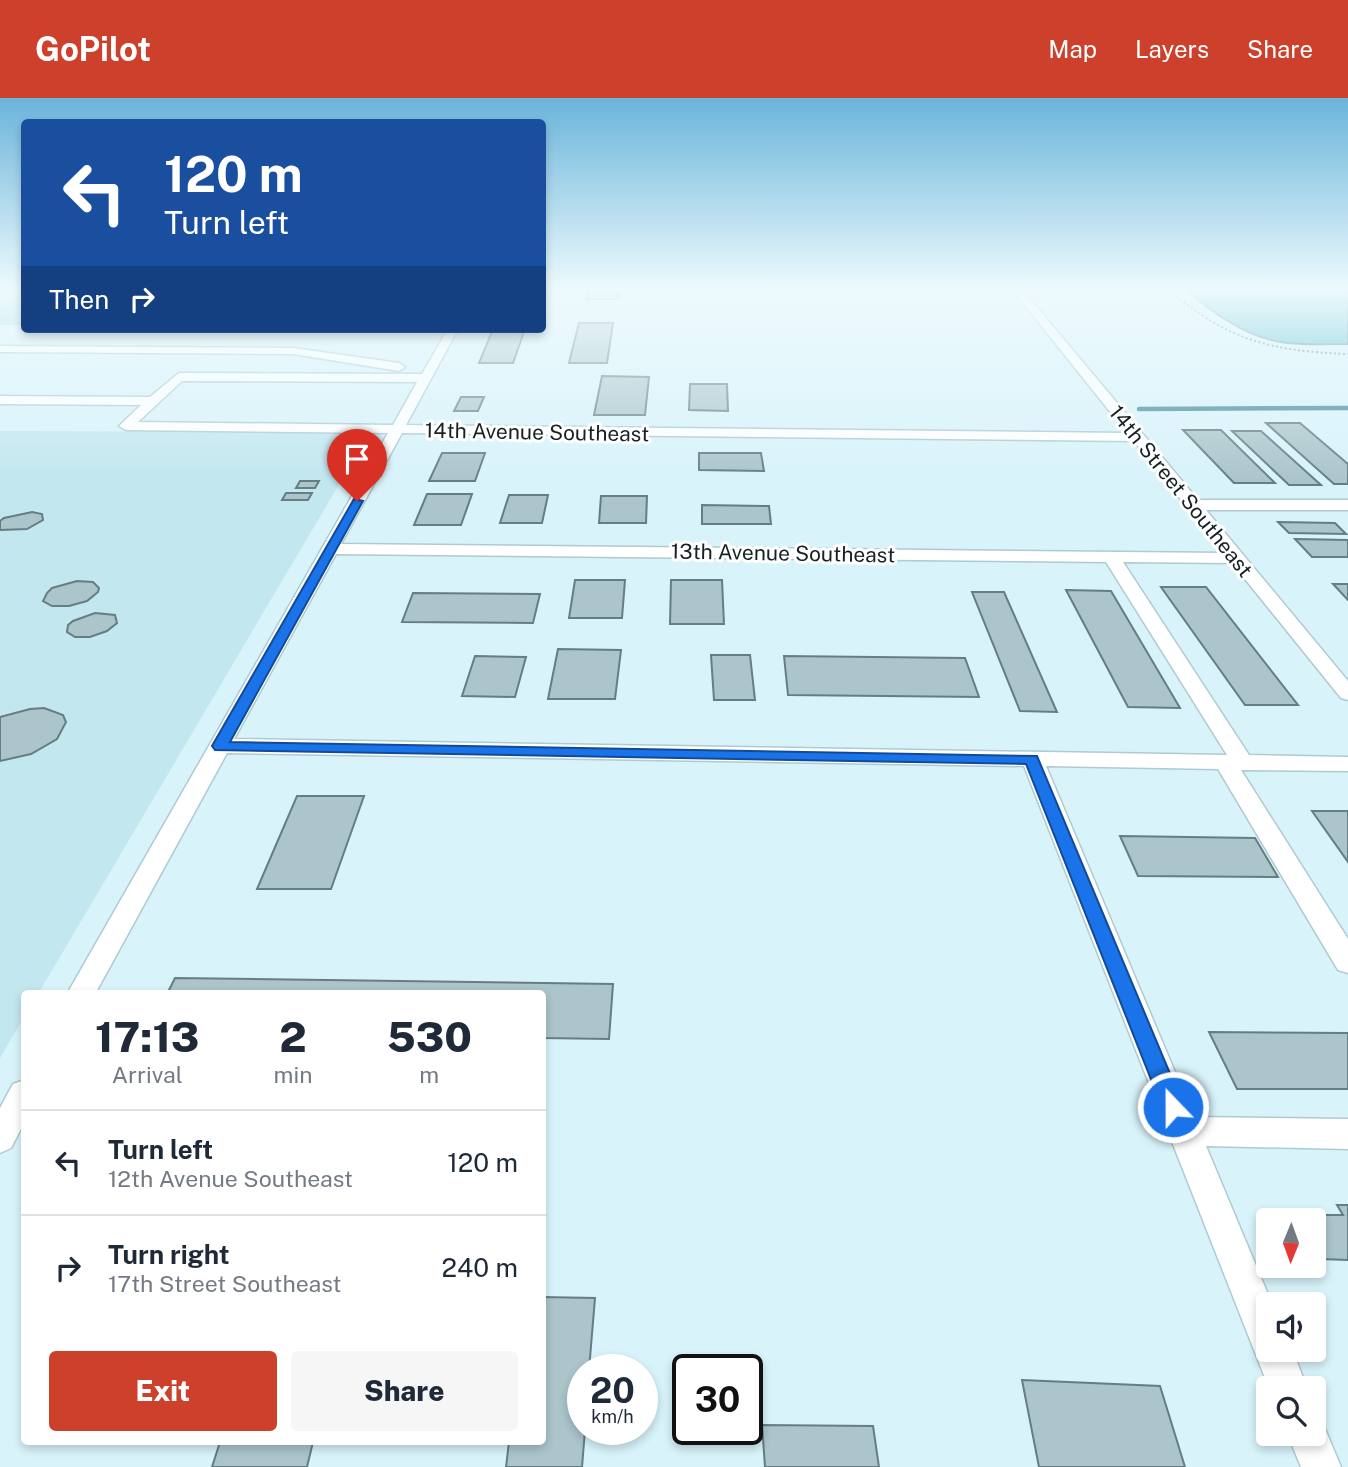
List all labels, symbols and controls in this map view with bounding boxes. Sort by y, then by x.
text: GoPilot [35,30,151,68]
text: Map [1048,35,1097,63]
text: Layers [1135,35,1209,63]
text: Share [1247,35,1313,63]
text: 120 m [164,145,303,203]
icon: left [49,147,140,238]
text: Turn left [164,204,289,241]
icon: right [123,280,161,318]
text: Then [49,284,109,315]
street label: 14th Street Southeast [1104,400,1258,582]
street label: 14th Avenue Southeast [425,418,649,446]
pin [327,429,387,501]
icon: arrive [338,440,376,478]
street label: 13th Avenue Southeast [671,539,895,567]
text: 17:13 [95,1012,199,1061]
text: 2 [279,1012,307,1061]
text: 530 [387,1012,472,1061]
text: Arrival [112,1061,183,1088]
text: min [274,1061,313,1088]
text: m [419,1061,439,1088]
position arrow [1136,1070,1210,1144]
text: Turn left [108,1134,213,1165]
icon: left [49,1144,87,1182]
text: 120 m [447,1147,518,1178]
text: 12th Avenue Southeast [108,1165,353,1192]
north arrow [1256,1208,1326,1278]
map controls [1256,1208,1326,1446]
text: Turn right [108,1239,230,1270]
icon: right [49,1249,87,1287]
text: 240 m [441,1252,518,1283]
text: 17th Street Southeast [108,1270,341,1297]
button: sound [1256,1292,1326,1362]
button: Exit [49,1351,277,1431]
button: Share [291,1351,518,1431]
speed limit sign: 30 [672,1354,763,1445]
text: 20 [590,1370,635,1411]
button: search [1256,1376,1326,1446]
text: km/h [591,1406,634,1427]

